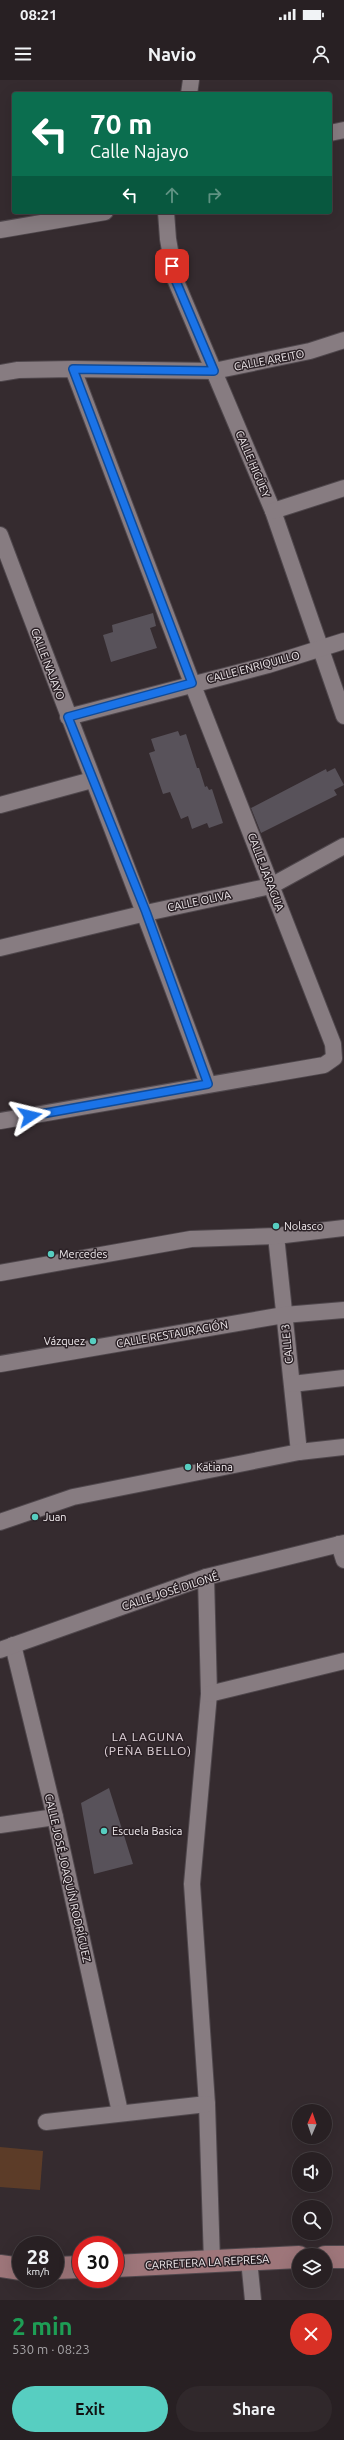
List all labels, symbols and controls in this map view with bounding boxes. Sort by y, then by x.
text: 08:21 [20,6,58,23]
icon: menu [12,43,34,65]
icon: person [310,43,332,65]
text: Navio [148,44,196,64]
icon: left [24,108,76,160]
text: 70 m [90,108,152,139]
text: Calle Najayo [90,141,189,161]
icon: left [119,184,141,206]
icon: ahead [161,184,183,206]
icon: right [203,184,225,206]
pin [155,249,189,283]
icon: arrive [161,255,183,277]
street label: CALLE AREITO [233,347,305,373]
street label: CALLE HIGÜEY [233,429,273,500]
street label: CALLE NAJAYO [29,627,67,701]
street label: CALLE ENRIQUILLO [205,649,301,685]
street label: CALLE JARAGUA [246,831,287,914]
street label: CALLE OLIVA [166,888,233,914]
position arrow [9,1095,51,1137]
place label: Nolasco [284,1220,323,1232]
marker: Nolasco [271,1221,281,1231]
place label: Mercedes [59,1248,107,1260]
marker: Mercedes [46,1249,56,1259]
street label: CALLE RESTAURACIÓN [115,1317,229,1350]
street label: CALLE 3 [279,1323,295,1365]
place label: Vázquez [44,1335,85,1347]
marker: Vázquez [88,1336,98,1346]
place label: Katiana [196,1461,233,1473]
marker: Katiana [183,1462,193,1472]
place label: Juan [43,1511,67,1523]
marker: Juan [30,1512,40,1522]
street label: CALLE JOSÉ DILONÉ [120,1569,220,1612]
district label: LA LAGUNA (PEÑA BELLO) [104,1730,192,1758]
street label: CALLE JOSÉ JOAQUÍN RODRÍGUEZ [43,1792,94,1963]
place label: Escuela Basica [112,1825,182,1837]
marker: Escuela Basica [99,1826,109,1836]
north arrow [292,2104,332,2144]
map controls [292,2104,332,2288]
button: sound [292,2152,332,2192]
button: search [292,2200,332,2240]
speed limit sign: 30 [72,2236,124,2288]
text: 28 [27,2245,49,2268]
button: layers [292,2248,332,2288]
street label: CARRETERA LA REPRESA [145,2253,270,2271]
text: km/h [26,2266,50,2277]
text: 2 min [12,2313,73,2340]
button: close [290,2313,332,2355]
text: 530 m · 08:23 [12,2342,90,2356]
button: Exit [12,2386,168,2432]
button: Share [176,2386,332,2432]

